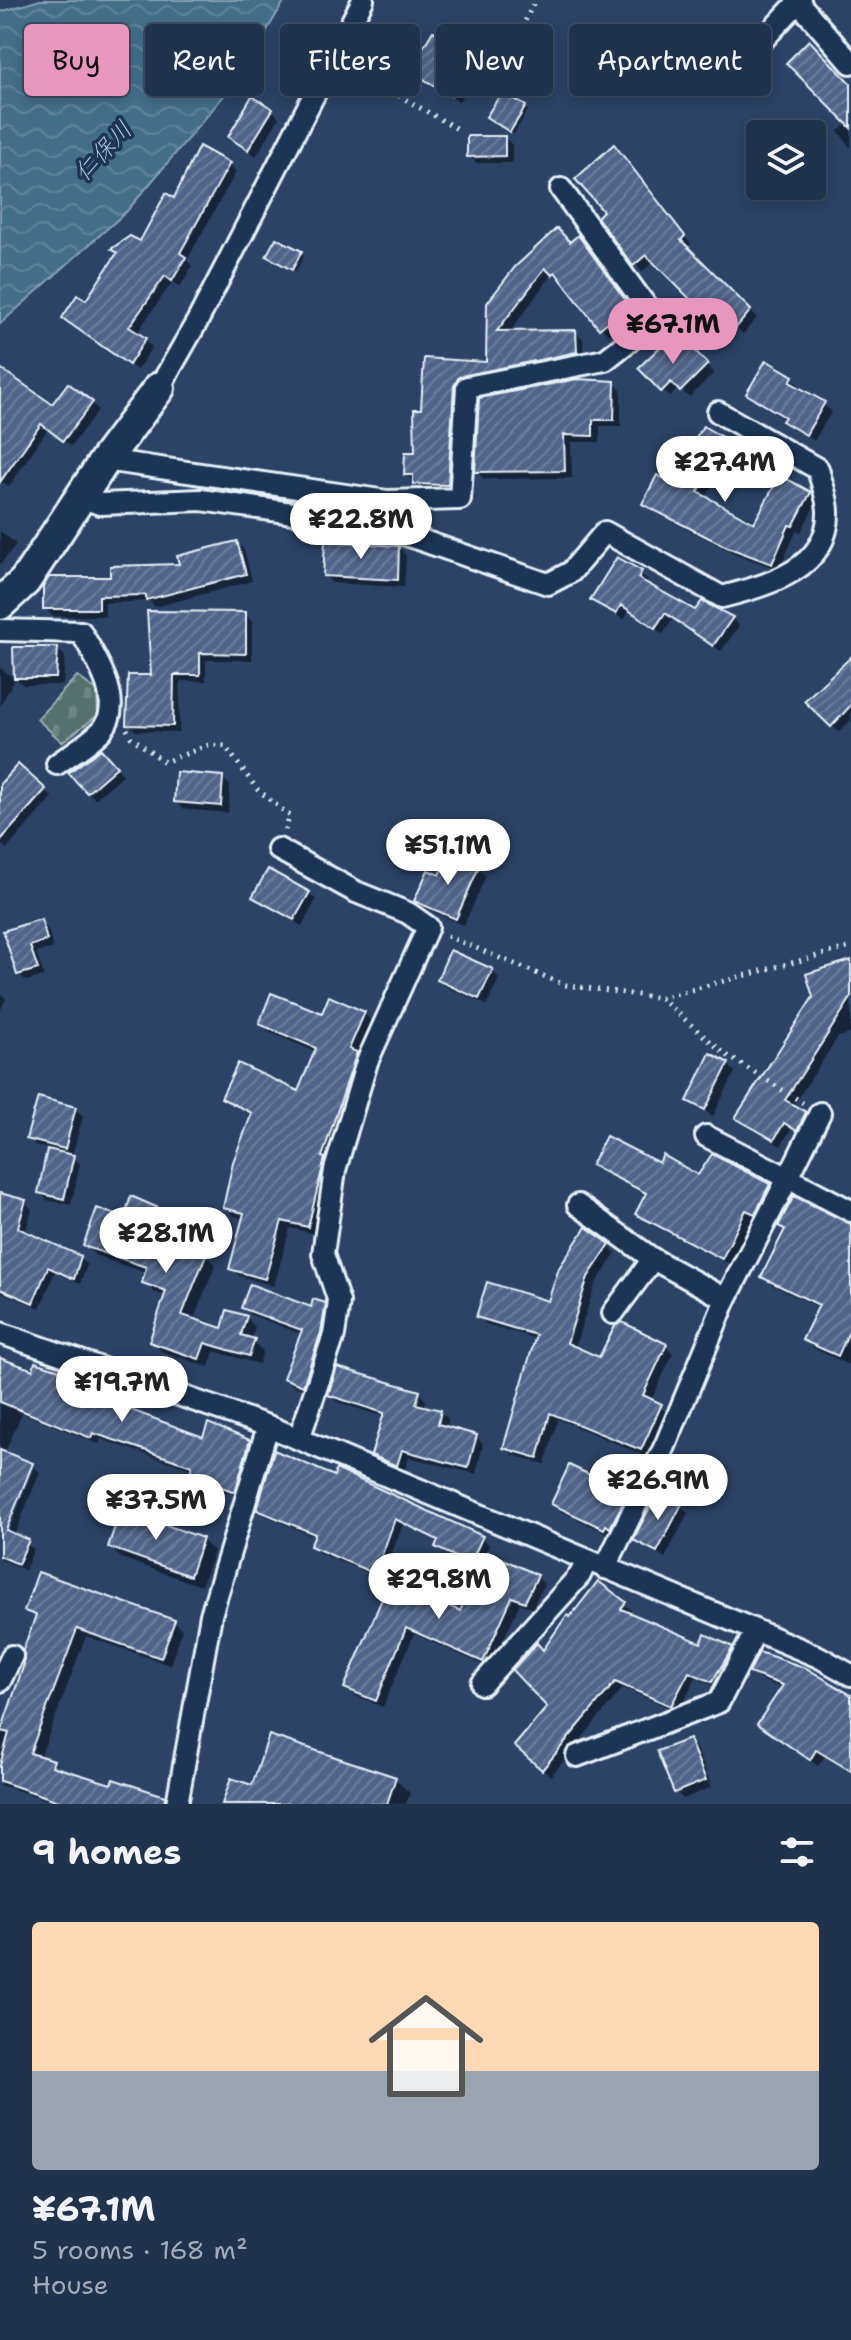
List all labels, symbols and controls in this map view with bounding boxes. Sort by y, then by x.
chip: Buy [24,24,129,96]
chip: Rent [145,24,264,96]
chip: Filters [280,24,420,96]
chip: New [436,24,553,96]
chip: Apartment [569,24,771,96]
water label: 仁保川 [67,114,139,188]
map controls [746,120,826,200]
button: layers [746,120,826,200]
pin: ¥67.1M [608,298,738,366]
text: ¥67.1M [626,306,720,341]
pin: ¥27.4M [660,436,790,504]
text: ¥27.4M [674,444,776,479]
pin: ¥22.8M [296,493,426,561]
text: ¥22.8M [308,501,414,536]
pin: ¥51.1M [383,819,513,887]
text: ¥51.1M [404,827,492,862]
pin: ¥28.1M [101,1207,231,1275]
text: ¥28.1M [117,1215,215,1250]
pin: ¥19.7M [57,1356,187,1424]
text: ¥19.7M [74,1364,170,1399]
pin: ¥26.9M [593,1454,723,1522]
text: ¥26.9M [607,1462,709,1497]
pin: ¥37.5M [91,1474,221,1542]
text: ¥37.5M [105,1482,207,1517]
pin: ¥29.8M [374,1553,504,1621]
text: ¥29.8M [386,1561,492,1596]
text: 9 homes [32,1829,181,1875]
icon: filters [775,1830,819,1874]
icon: home [354,1974,498,2118]
text: ¥67.1M [32,2186,155,2232]
text: 5 rooms · 168 m² [32,2232,248,2267]
text: House [32,2267,108,2302]

